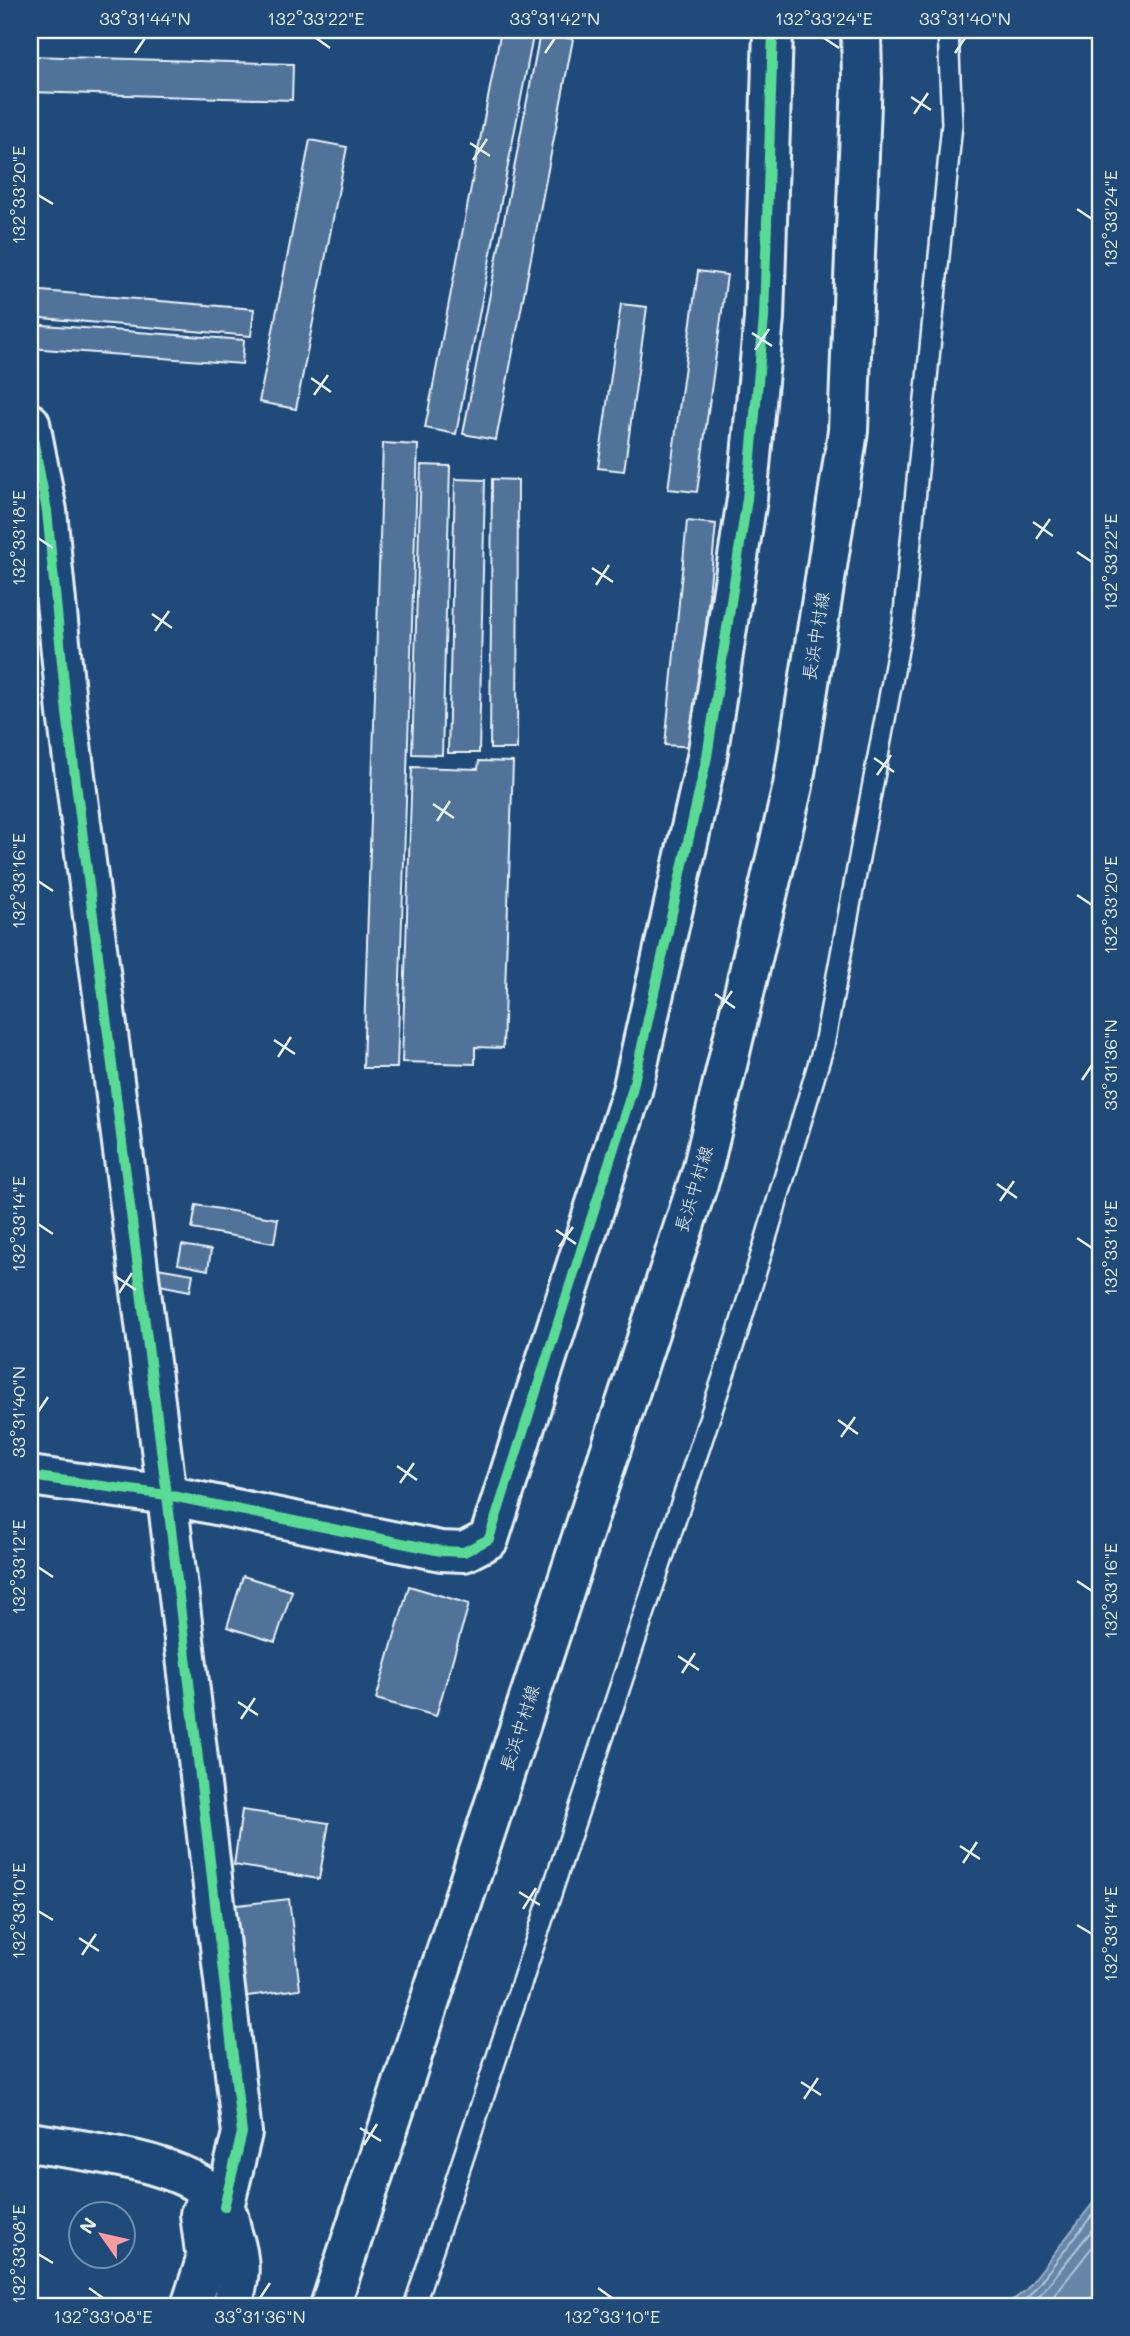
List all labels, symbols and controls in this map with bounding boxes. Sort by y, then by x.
text: 33°31'44"N [99,6,191,30]
text: 132°33'22"E [267,6,365,30]
text: 33°31'42"N [510,6,600,30]
text: 132°33'24"E [775,6,873,30]
text: 33°31'40"N [919,6,1011,30]
text: 132°33'20"E [6,146,30,244]
text: 132°33'24"E [1098,170,1122,268]
text: 132°33'18"E [6,490,30,586]
text: 132°33'22"E [1098,513,1122,611]
street label: 長浜中村線 [796,590,834,682]
text: 132°33'16"E [6,833,30,929]
text: 132°33'20"E [1098,856,1122,954]
text: 33°31'36"N [1098,1019,1122,1111]
street label: 長浜中村線 [668,1142,718,1235]
text: 132°33'14"E [6,1176,30,1272]
text: 132°33'18"E [1098,1200,1122,1296]
text: 33°31'40"N [6,1366,30,1458]
text: 132°33'12"E [6,1519,30,1615]
text: 132°33'16"E [1098,1543,1122,1639]
street label: 長浜中村線 [494,1681,544,1774]
text: 132°33'10"E [6,1863,30,1959]
text: 132°33'14"E [1098,1886,1122,1982]
north arrow [66,2200,136,2270]
text: 132°33'08"E [6,2204,30,2304]
text: N [73,2212,102,2238]
text: 132°33'08"E [53,2304,153,2328]
text: 33°31'36"N [214,2304,306,2328]
text: 132°33'10"E [564,2304,660,2328]

